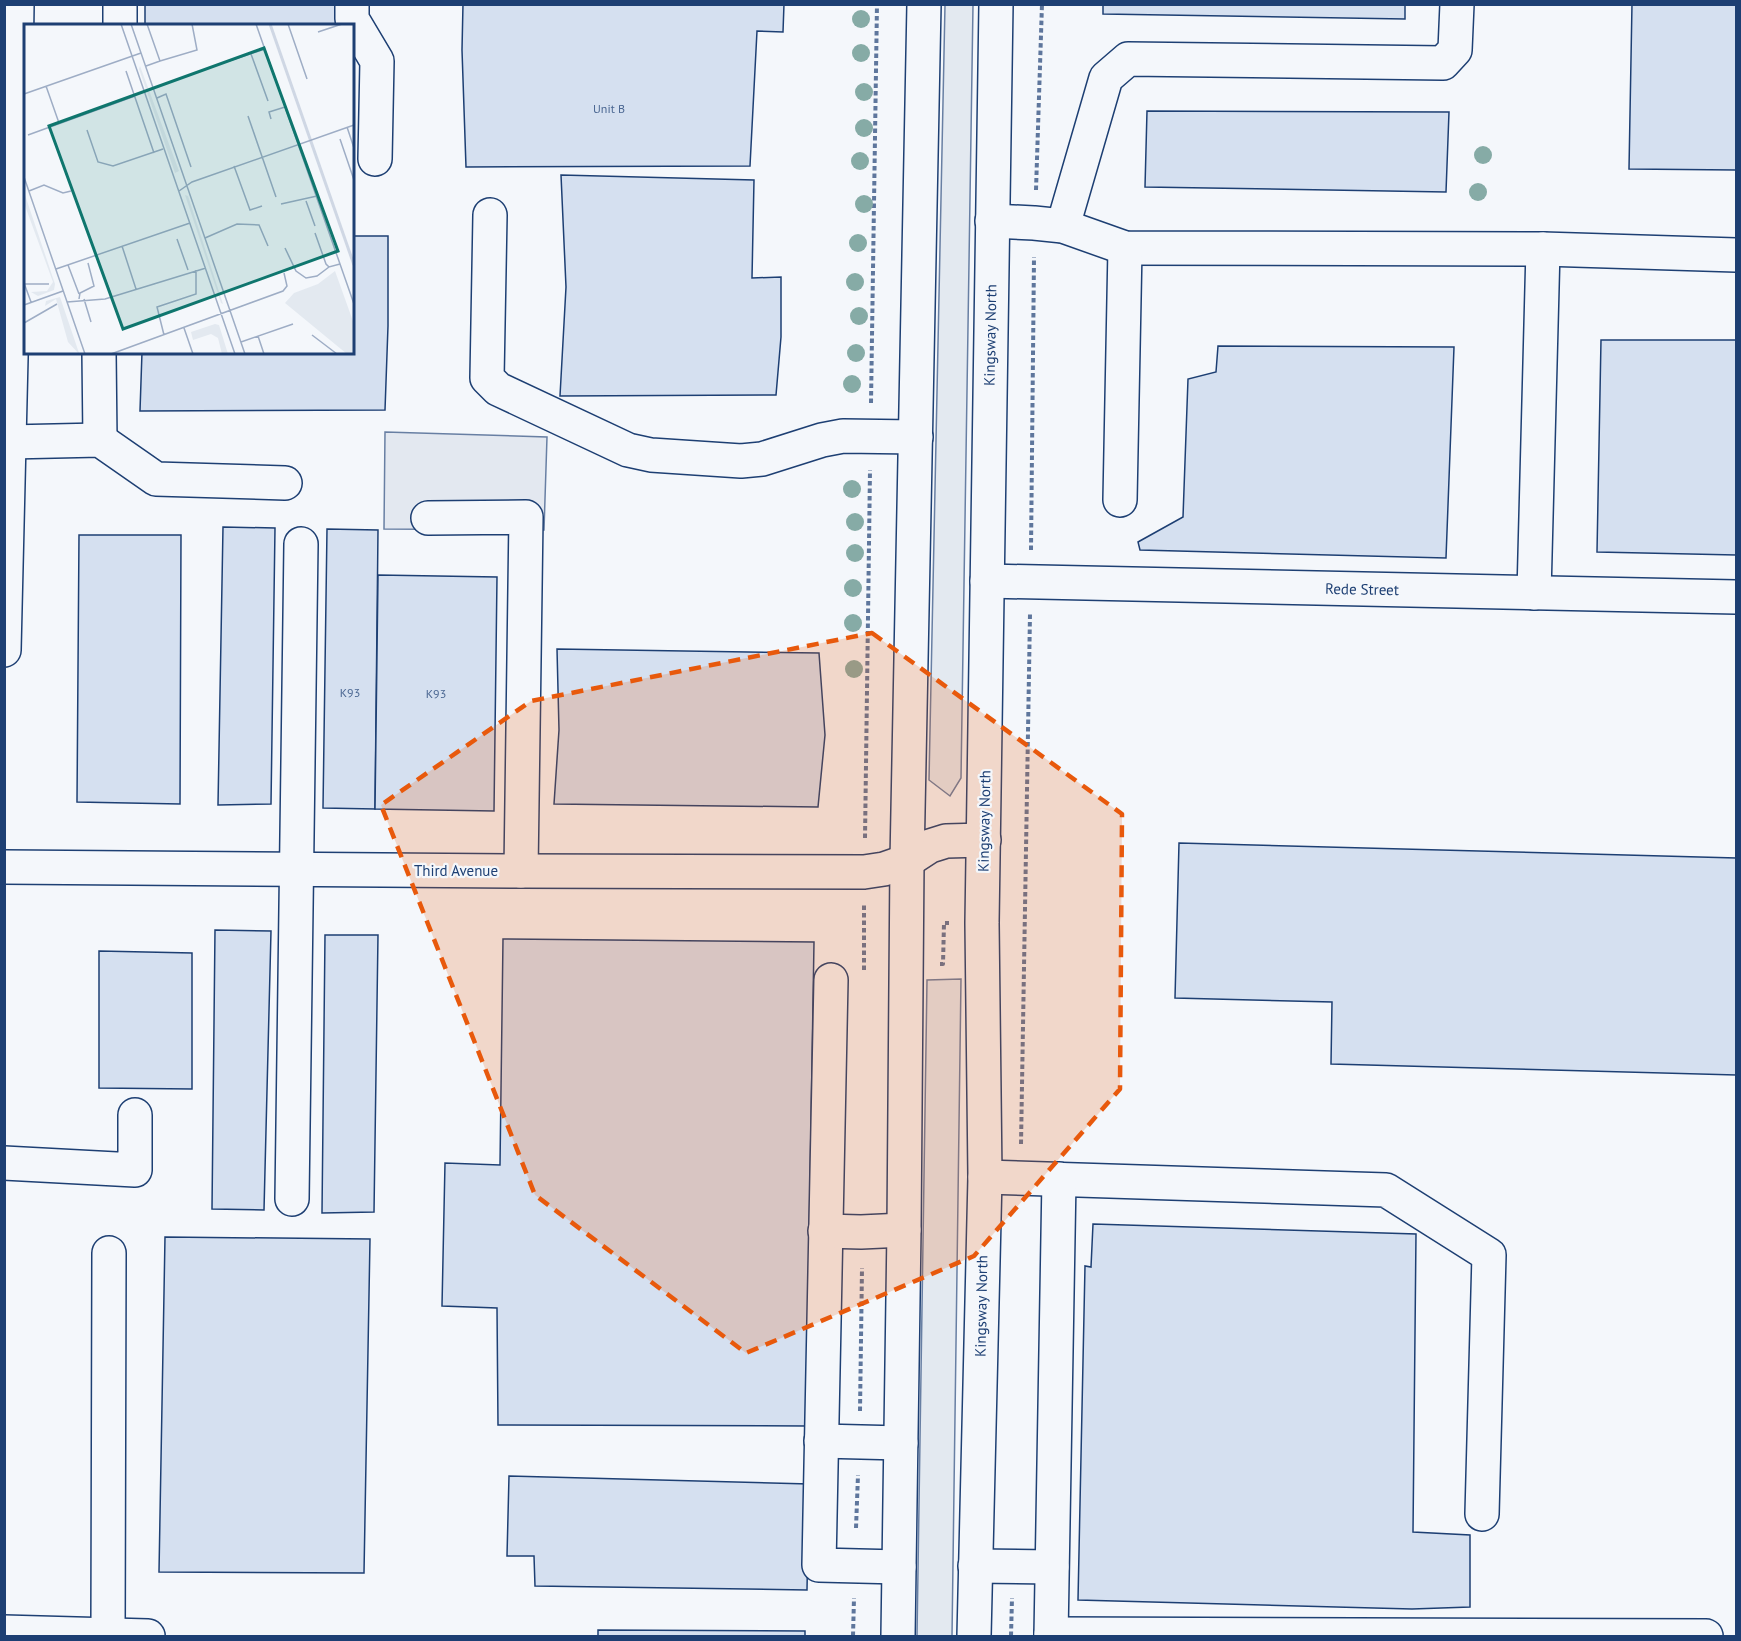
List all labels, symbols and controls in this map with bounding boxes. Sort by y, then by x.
inset map [24,24,354,354]
house number: Unit B [593,101,625,116]
street label: Kingsway North [980,284,1000,386]
street label: Rede Street [1325,579,1399,599]
house number: K93 [340,685,360,700]
house number: K93 [426,686,446,701]
street label: Kingsway North [974,770,994,872]
street label: Third Avenue [414,861,498,880]
street label: Kingsway North [971,1255,991,1357]

